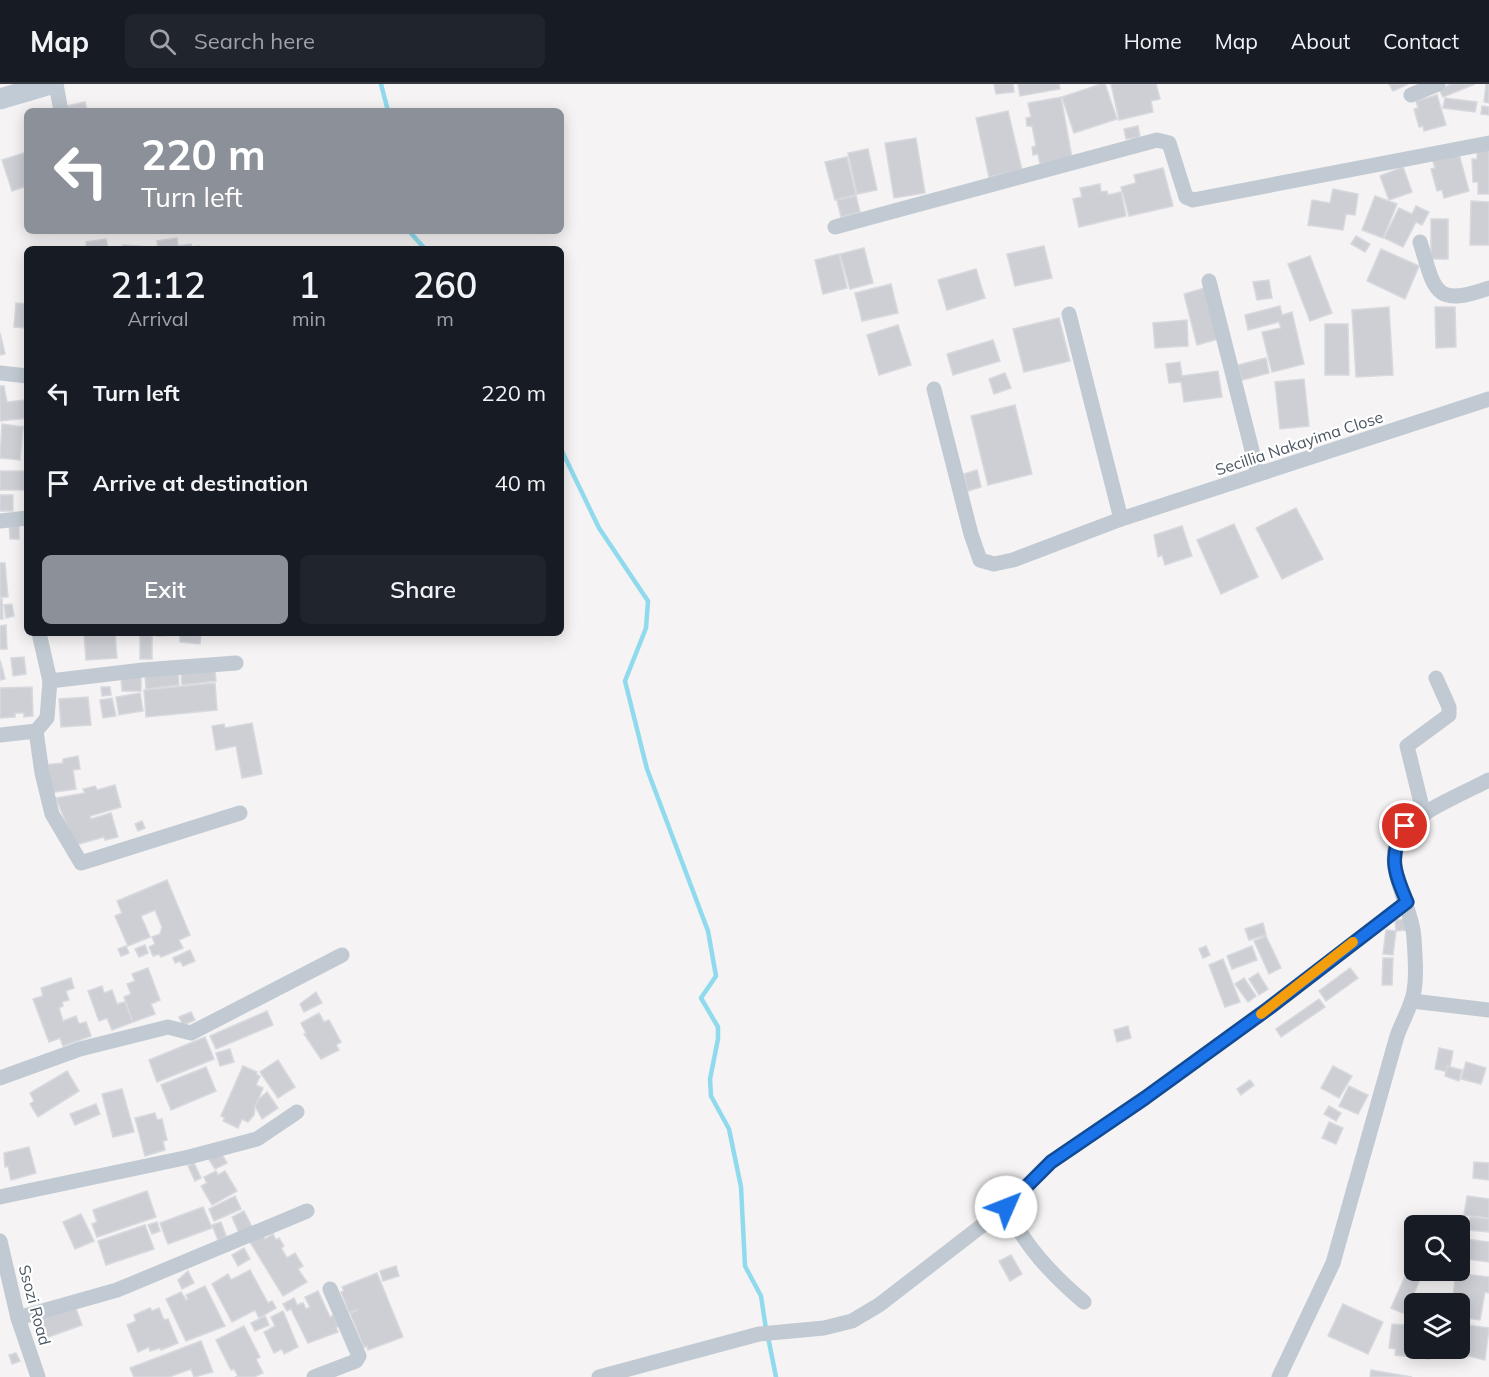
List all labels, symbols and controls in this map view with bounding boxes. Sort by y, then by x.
search box [125,14,545,68]
text: Map [30,24,89,59]
icon: search [146,25,179,58]
text: Search here [194,27,315,55]
text: Home [1124,28,1182,54]
text: Map [1215,28,1258,54]
text: About [1291,28,1350,54]
text: Contact [1383,28,1459,54]
text: 220 m [141,128,266,181]
icon: left [42,132,120,210]
text: Turn left [141,180,243,214]
text: 21:12 [111,262,205,307]
text: 1 [298,262,320,307]
text: 260 [413,262,477,307]
text: Arrival [127,306,189,331]
text: min [292,306,326,331]
text: m [436,306,454,331]
icon: left [42,377,75,410]
text: Turn left [93,379,180,407]
text: 220 m [481,379,546,407]
street label: Secillia Nakayima Close [1212,406,1386,480]
icon: arrive [42,467,75,500]
text: Arrive at destination [93,469,308,497]
text: 40 m [495,469,546,497]
button: Exit [42,555,288,624]
button: Share [300,555,546,624]
pin [1379,800,1430,851]
icon: arrive [1388,809,1421,842]
position arrow [974,1175,1038,1239]
map controls [1404,1215,1470,1359]
button: search [1404,1215,1470,1281]
street label: Ssozi Road [15,1263,55,1347]
button: layers [1404,1293,1470,1359]

